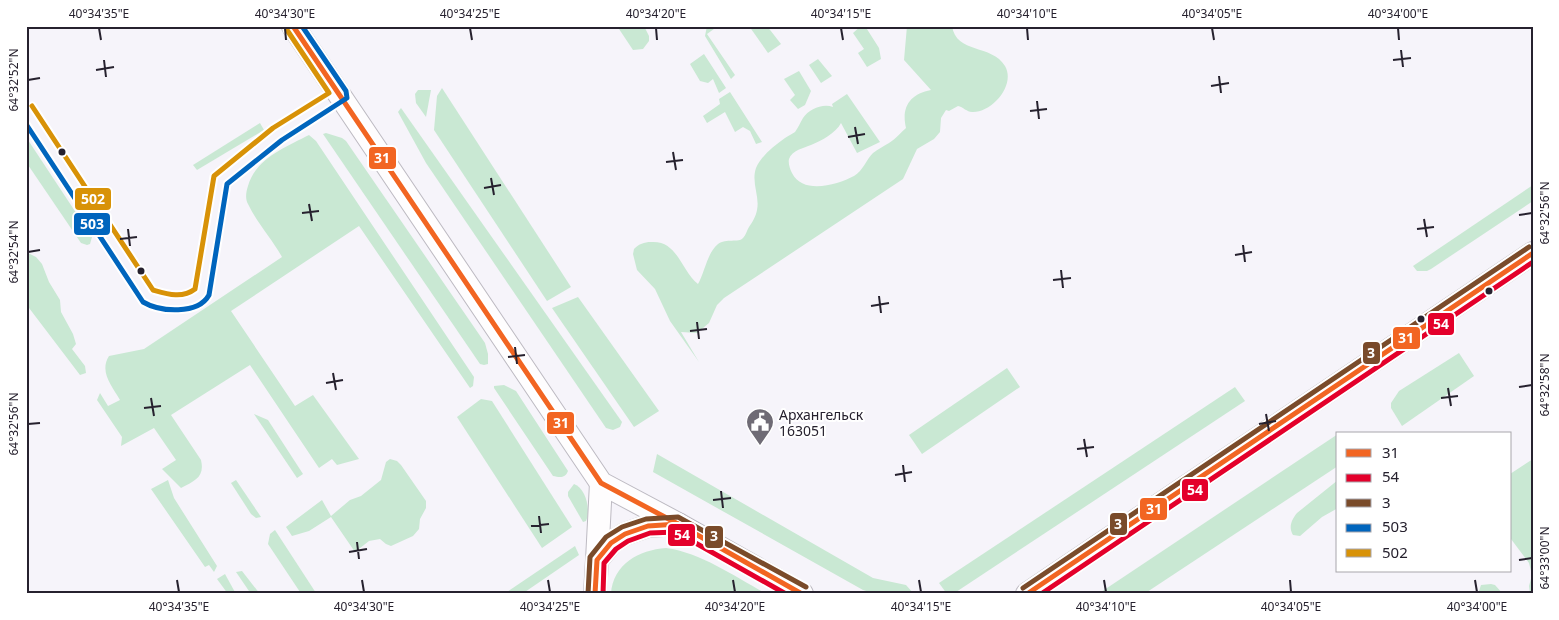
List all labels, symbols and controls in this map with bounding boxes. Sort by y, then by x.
text: 40°34'35"E [69,5,129,22]
text: 40°34'30"E [255,5,315,22]
text: 40°34'25"E [440,5,500,22]
text: 40°34'20"E [626,5,686,22]
text: 40°34'15"E [811,5,871,22]
text: 40°34'10"E [997,5,1057,22]
text: 40°34'05"E [1182,5,1242,22]
text: 40°34'00"E [1368,5,1428,22]
text: 64°32'52"N [5,48,22,112]
line badge: 31 [368,146,397,170]
unlabelled marker [57,147,67,157]
text: 31 [374,148,390,167]
text: 64°32'56"N [1536,181,1553,245]
line badge: 502 [74,187,112,211]
text: 502 [81,189,105,208]
line badge: 503 [73,212,111,236]
text: 503 [80,214,104,233]
text: 64°32'54"N [5,220,22,284]
unlabelled marker [136,266,146,276]
unlabelled marker [1484,286,1494,296]
line badge: 54 [1427,312,1455,336]
unlabelled marker [1416,314,1426,324]
text: 54 [1433,314,1449,333]
line badge: 31 [1392,326,1421,350]
text: 31 [1398,328,1414,347]
line badge: 3 [1362,341,1381,365]
text: 3 [1367,343,1375,362]
text: 64°32'58"N [1536,353,1553,417]
text: 64°32'56"N [5,392,22,456]
place label: Архангельск 163051 [779,405,864,440]
public building icon: Архангельск 163051 [745,407,775,446]
line badge: 31 [546,411,575,435]
text: 31 [553,413,569,432]
legend [1336,432,1512,572]
text: 31 [1382,442,1399,462]
text: 54 [1382,466,1400,486]
line badge: 54 [1181,478,1209,502]
text: 54 [1187,480,1203,499]
text: 3 [1382,492,1391,512]
line badge: 31 [1139,497,1168,521]
text: 31 [1146,499,1162,518]
line badge: 3 [1109,512,1128,536]
text: 3 [1114,514,1122,533]
text: 503 [1382,516,1408,536]
line badge: 54 [667,523,696,547]
text: 54 [674,525,690,544]
line badge: 3 [704,525,724,549]
text: 3 [710,526,718,545]
text: 64°33'00"N [1536,526,1553,590]
text: 502 [1382,542,1408,562]
text: 40°34'35"E [149,598,209,615]
text: 40°34'30"E [334,598,394,615]
text: 40°34'25"E [520,598,580,615]
text: 40°34'20"E [705,598,765,615]
text: 40°34'15"E [891,598,951,615]
text: 40°34'10"E [1076,598,1136,615]
text: 40°34'05"E [1261,598,1321,615]
text: 40°34'00"E [1447,598,1507,615]

